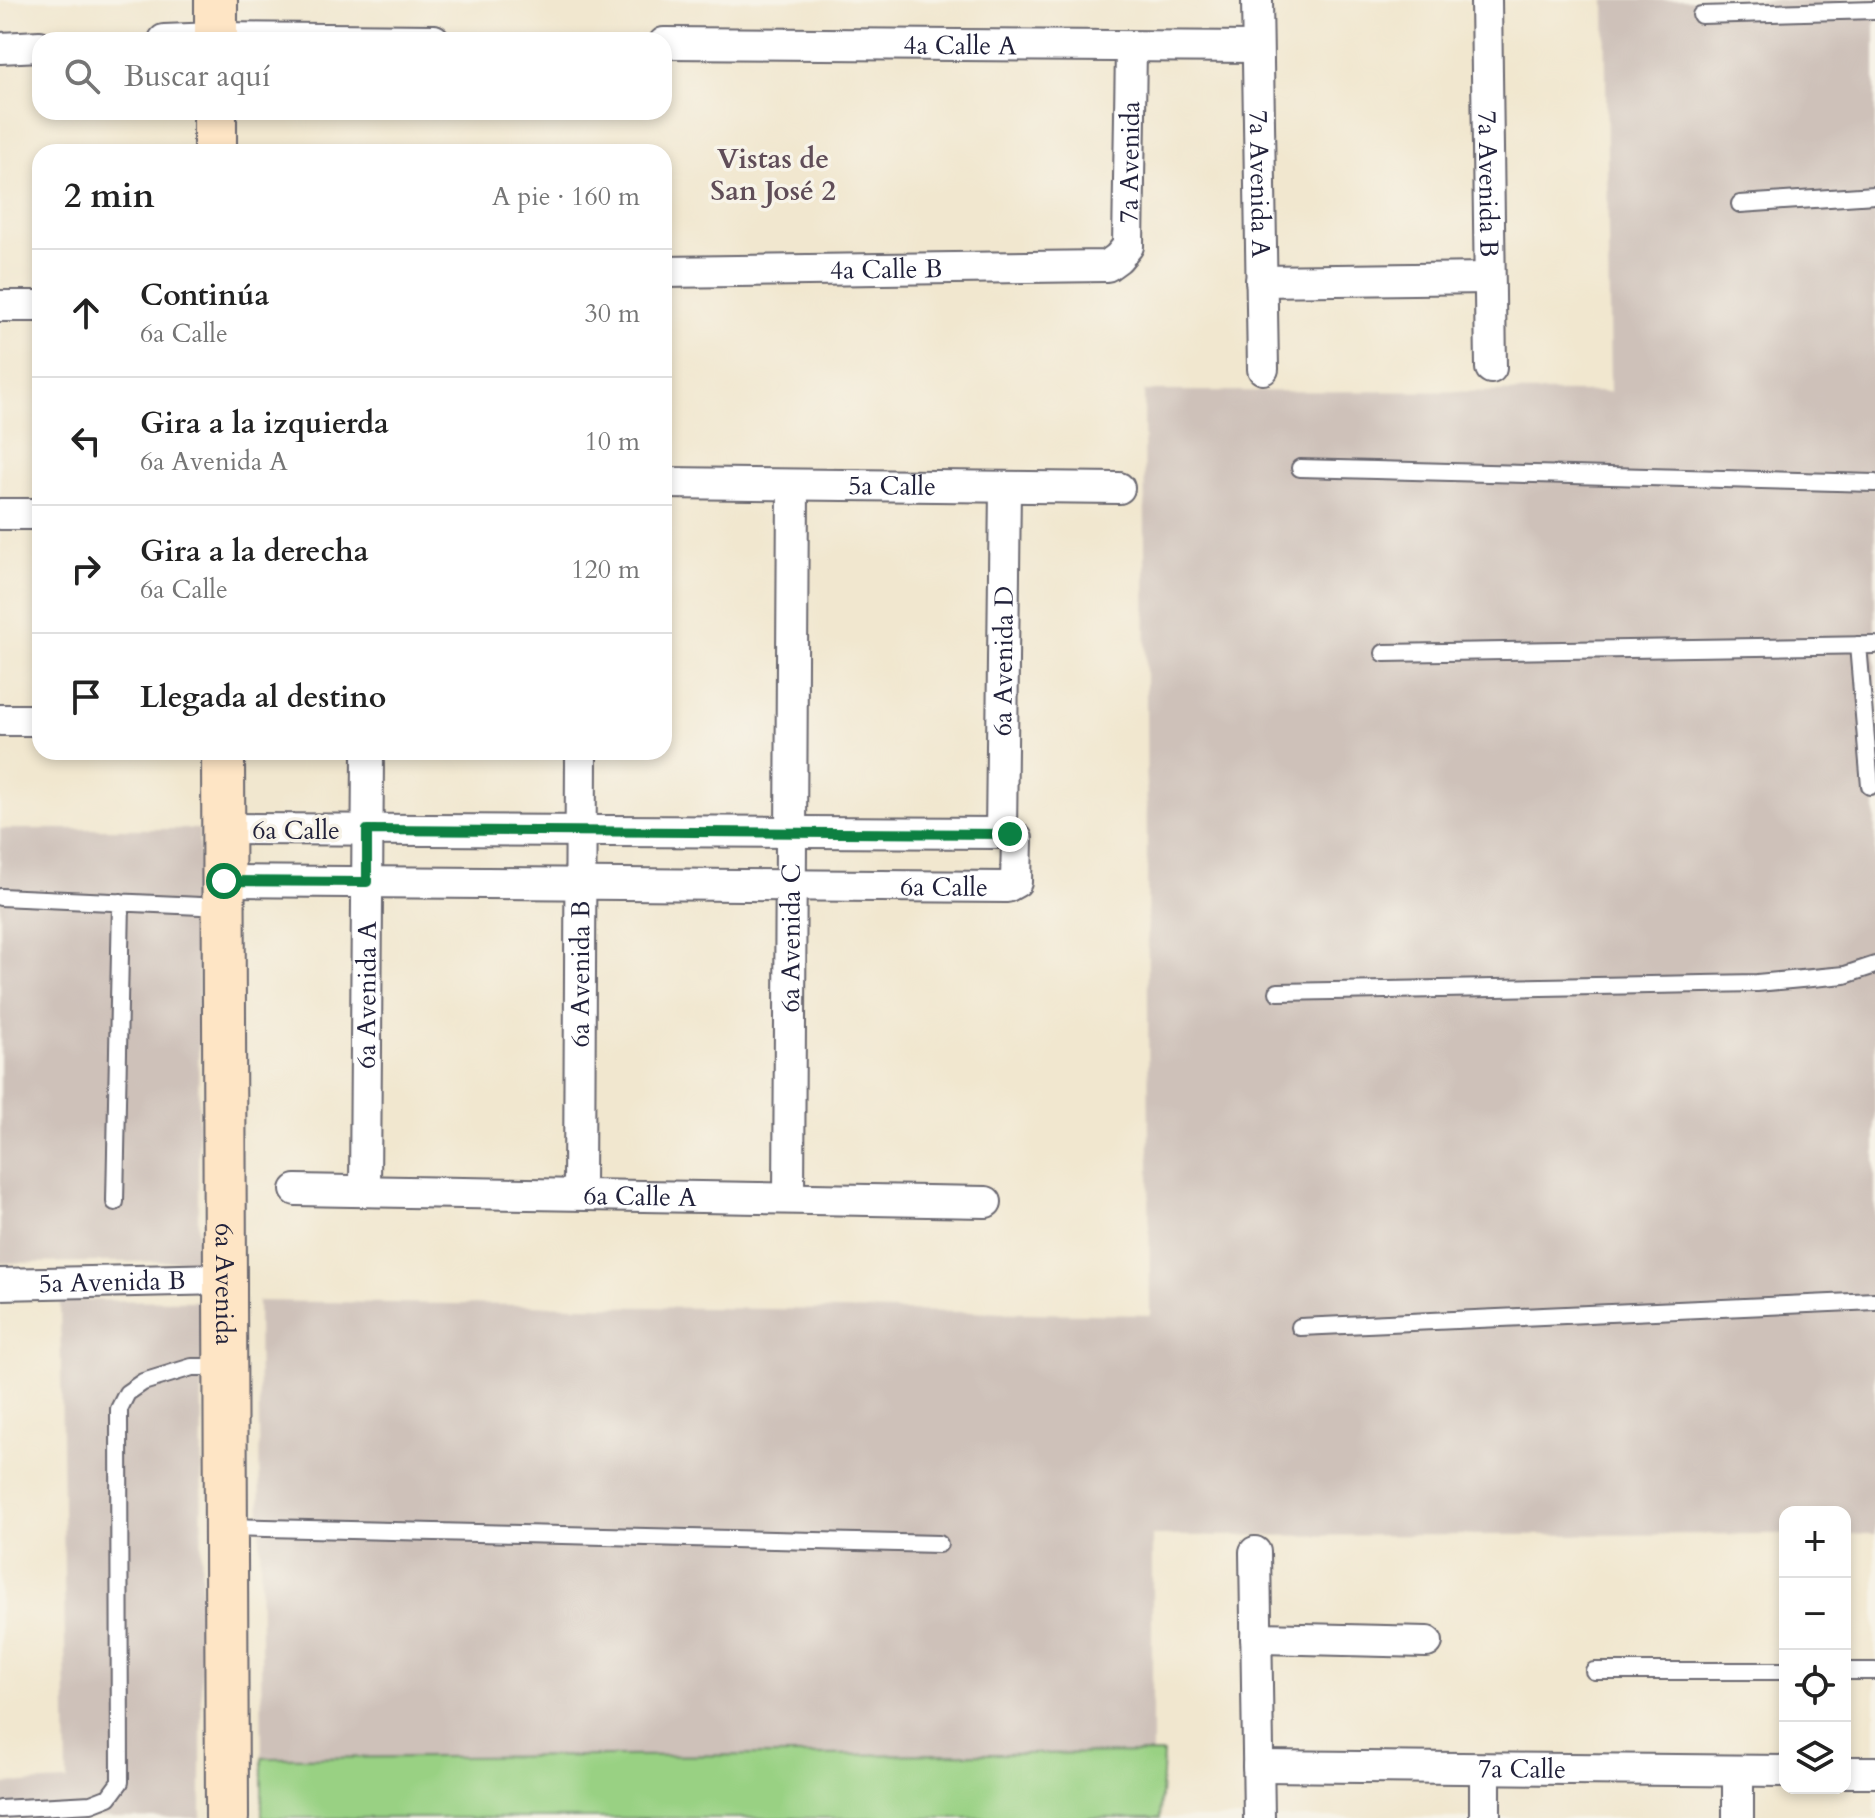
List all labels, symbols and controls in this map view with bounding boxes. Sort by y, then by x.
street label: 4a Calle A [903,28,1017,63]
search box [32,32,672,120]
icon: search [60,54,104,98]
text: Buscar aquí [124,56,270,97]
street label: 7a Avenida [1111,101,1148,224]
street label: 7a Avenida A [1241,110,1278,259]
street label: 7a Avenida B [1470,110,1506,258]
district label: Vistas de San José 2 [710,140,836,210]
text: 2 min [64,173,155,219]
text: A pie · 160 m [492,179,640,214]
street label: 4a Calle B [830,251,942,288]
text: Continúa [140,275,270,316]
icon: ahead [64,291,108,335]
text: 30 m [584,296,640,331]
text: 6a Calle [140,316,228,351]
text: Gira a la izquierda [140,403,389,444]
icon: left [64,419,108,463]
text: 10 m [584,424,640,459]
text: 6a Avenida A [140,444,288,479]
street label: 5a Calle [848,468,936,504]
text: Gira a la derecha [140,531,369,572]
icon: right [64,547,108,591]
text: 120 m [571,552,640,587]
text: 6a Calle [140,572,228,607]
street label: 6a Avenida D [985,586,1022,736]
icon: arrive [64,675,108,719]
text: Llegada al destino [140,677,386,718]
street label: 6a Calle [252,813,340,848]
route end [992,816,1028,852]
route start [206,863,242,899]
street label: 6a Avenida C [773,863,809,1013]
street label: 6a Calle [900,869,988,905]
street label: 6a Avenida B [563,900,598,1048]
street label: 6a Avenida A [349,921,385,1069]
street label: 6a Calle A [583,1178,697,1215]
street label: 6a Avenida [207,1223,242,1345]
street label: 5a Avenida B [38,1263,186,1301]
map controls [1779,1506,1851,1794]
button: + [1779,1506,1851,1578]
button: − [1779,1578,1851,1650]
button: locate [1779,1650,1851,1722]
button: layers [1779,1722,1851,1794]
street label: 7a Calle [1478,1751,1566,1787]

